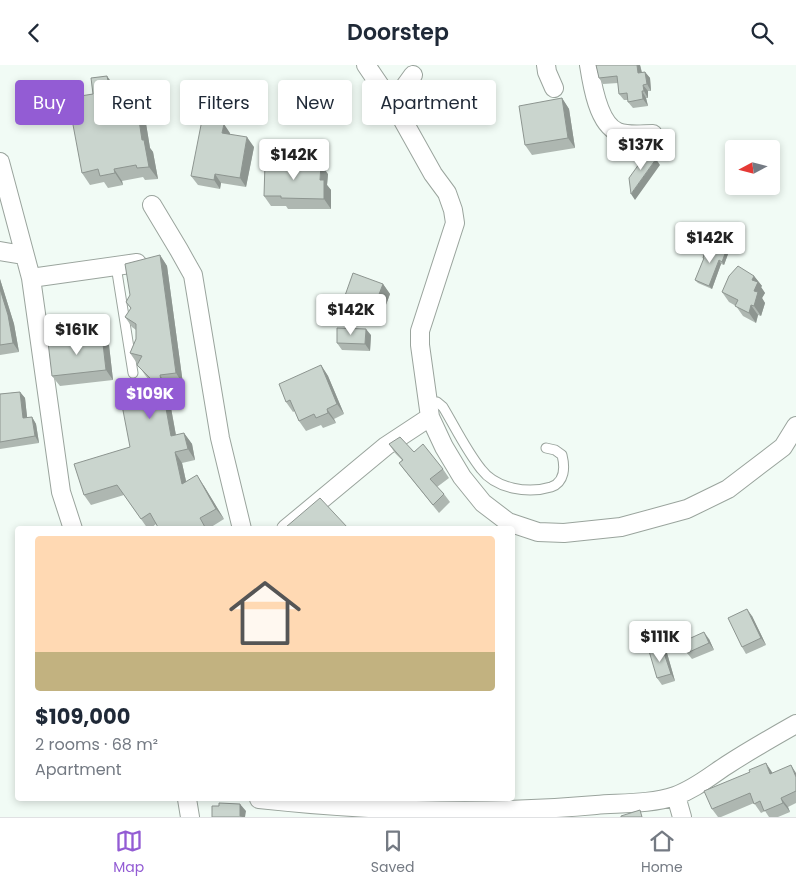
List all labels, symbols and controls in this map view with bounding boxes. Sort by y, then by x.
text: Doorstep [347,17,449,48]
icon: back [20,19,48,47]
icon: search [748,19,776,47]
chip: Buy [15,80,84,125]
chip: Rent [94,80,170,125]
chip: Filters [180,80,268,125]
chip: New [278,80,352,125]
chip: Apartment [362,80,496,125]
pin: $137K [606,129,676,171]
text: $137K [618,133,664,156]
pin: $142K [259,139,329,181]
north arrow [725,140,780,195]
map controls [725,140,780,195]
text: $142K [270,143,318,166]
pin: $142K [675,221,745,264]
text: $142K [686,226,734,249]
pin: $142K [316,293,386,336]
text: $142K [327,298,375,321]
pin: $161K [42,313,112,356]
text: $161K [55,318,99,341]
pin: $109K [115,377,185,420]
text: $109K [126,382,174,405]
icon: home [220,568,310,658]
pin: $111K [625,621,695,663]
text: $111K [640,625,680,648]
text: $109,000 [35,702,130,731]
text: 2 rooms · 68 m² [35,733,158,756]
text: Apartment [35,758,122,781]
tab: Map [113,827,144,878]
tab: Saved [371,827,414,878]
tab: Home [641,827,683,878]

